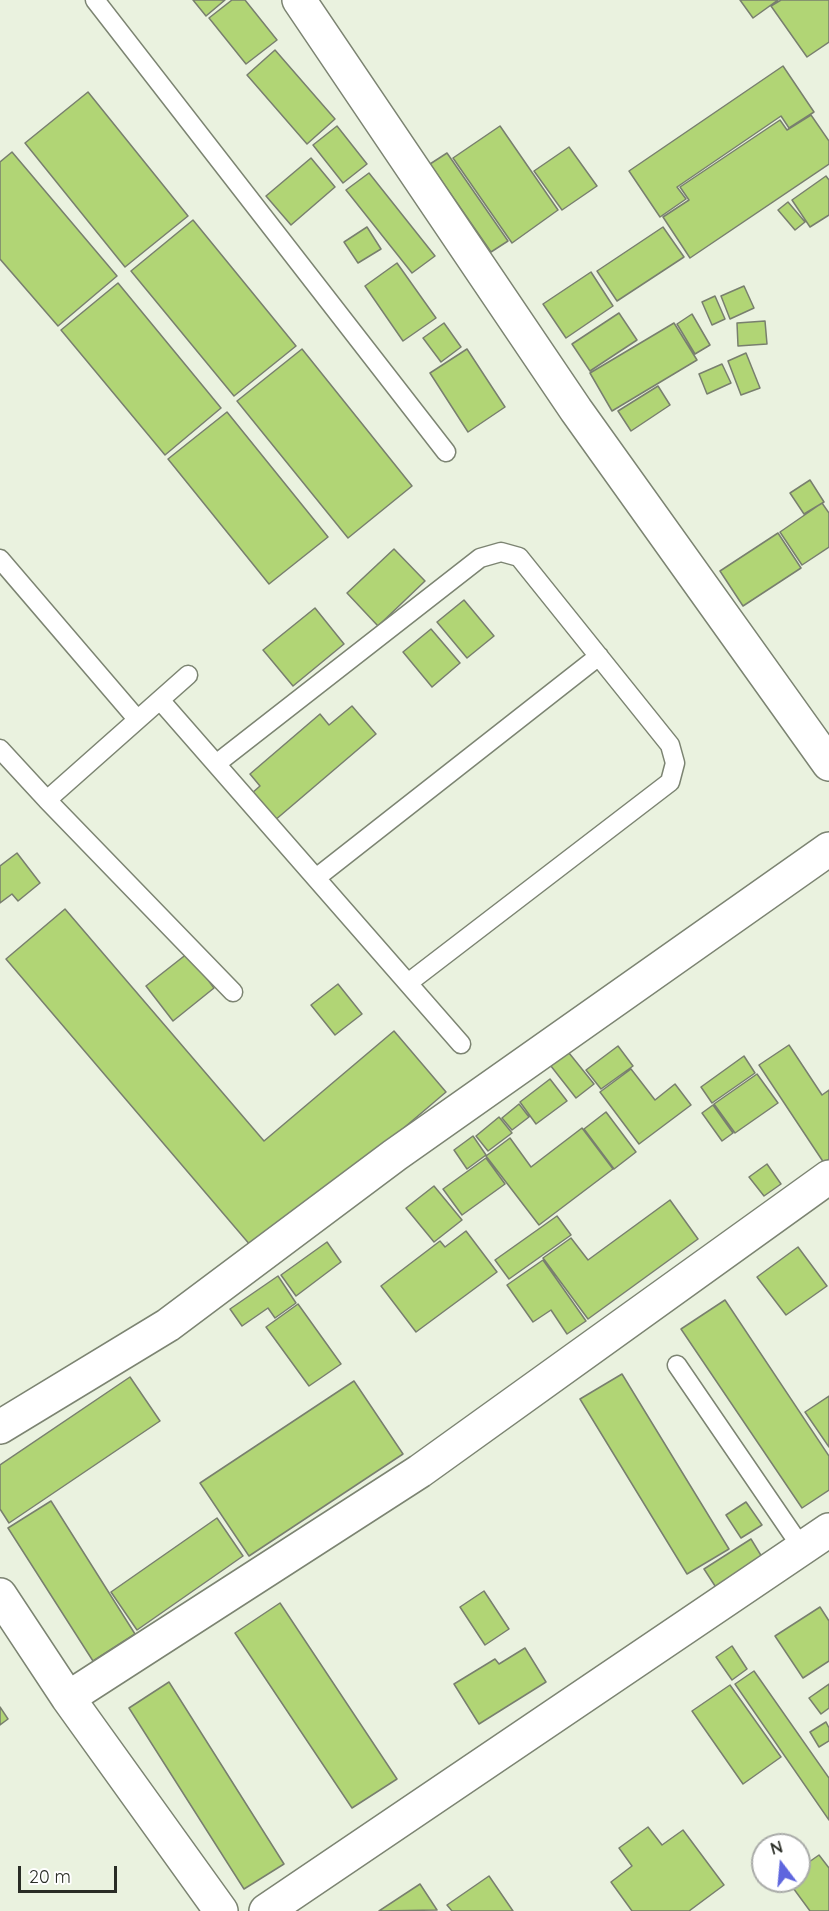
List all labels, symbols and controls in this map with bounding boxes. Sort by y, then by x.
north arrow [751,1833,811,1893]
text: N [768,1836,785,1859]
scale bar [21,1854,120,1892]
text: 20 m [29,1865,71,1888]

